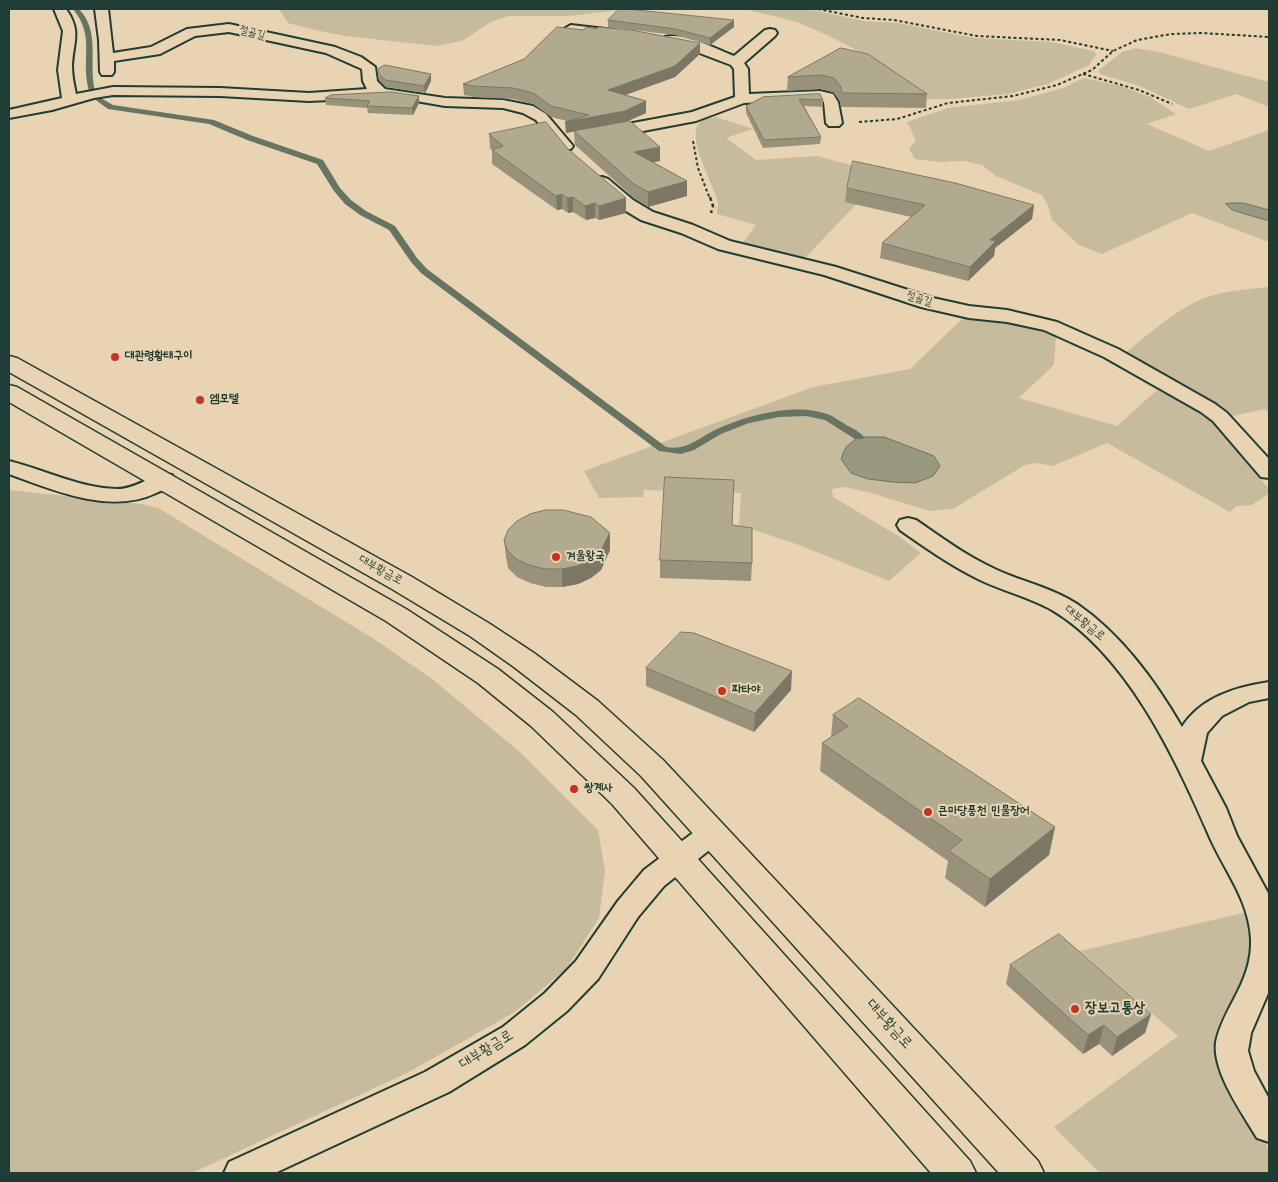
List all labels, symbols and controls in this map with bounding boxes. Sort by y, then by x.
street label: 절골길 [238,24,266,44]
street label: 절골길 [904,290,934,310]
place label: 대관령황태구이 [125,350,193,364]
marker: 대관령황태구이 [109,351,121,363]
place label: 엠모텔 [210,393,239,407]
marker: 엠모텔 [194,394,206,406]
place label: 겨울왕국 [566,550,605,564]
marker: 겨울왕국 [550,551,562,563]
street label: 대부황금로 [355,553,405,589]
street label: 대부황금로 [1061,603,1107,645]
place label: 파타야 [732,684,761,698]
marker: 파타야 [716,685,728,697]
place label: 쌍계사 [584,782,613,796]
marker: 쌍계사 [568,783,580,795]
place label: 큰마당풍천 민물장어 [938,805,1030,819]
marker: 큰마당풍천 민물장어 [922,806,934,818]
street label: 대부황금로 [861,997,915,1053]
place label: 장보고통상 [1085,1000,1145,1018]
marker: 장보고통상 [1069,1003,1081,1015]
street label: 대부황금로 [457,1027,517,1075]

